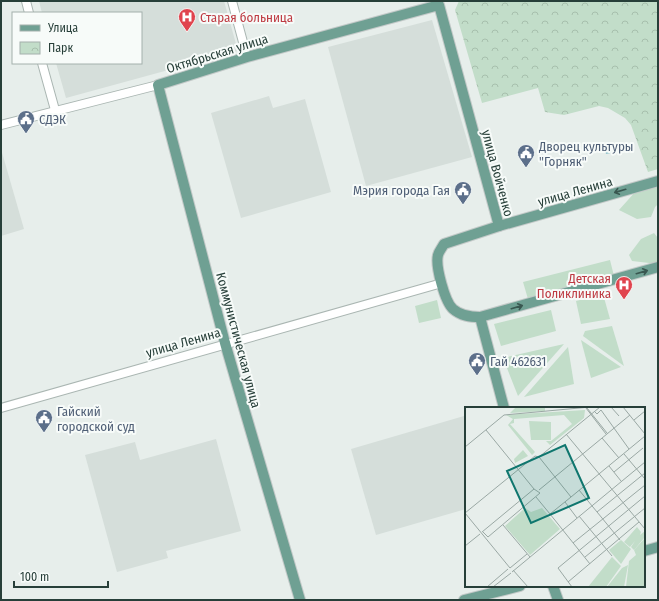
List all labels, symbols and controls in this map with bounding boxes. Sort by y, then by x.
hospital icon: Старая больница [177,7,197,32]
place label: Старая больница [200,10,293,25]
legend [12,12,142,64]
text: Улица [47,21,78,35]
street label: Октябрьская улица [165,31,270,76]
text: Парк [48,41,74,55]
public building icon: СДЭК [16,109,36,134]
place label: СДЭК [39,112,66,127]
street label: улица Войченко [479,128,516,218]
place label: Дворец культуры "Горняк" [538,139,633,169]
public building icon: Дворец культуры "Горняк" [516,143,536,168]
street label: улица Ленина [536,174,614,209]
public building icon: Мэрия города Гая [453,180,473,205]
place label: Мэрия города Гая [353,183,450,198]
one-way arrow [614,188,627,196]
one-way arrow [636,268,649,275]
street label: Коммунистическая улица [213,271,264,410]
place label: Детская Поликлиника [537,271,611,301]
hospital icon: Детская Поликлиника [614,275,634,300]
one-way arrow [511,303,524,310]
street label: улица Ленина [144,325,222,360]
public building icon: Гай 462631 [467,351,487,376]
place label: Гай 462631 [490,354,546,369]
place label: Гайский городской суд [57,404,135,434]
inset map [465,407,645,587]
public building icon: Гайский городской суд [34,408,54,433]
scale bar [14,563,108,589]
text: 100 m [20,570,49,584]

